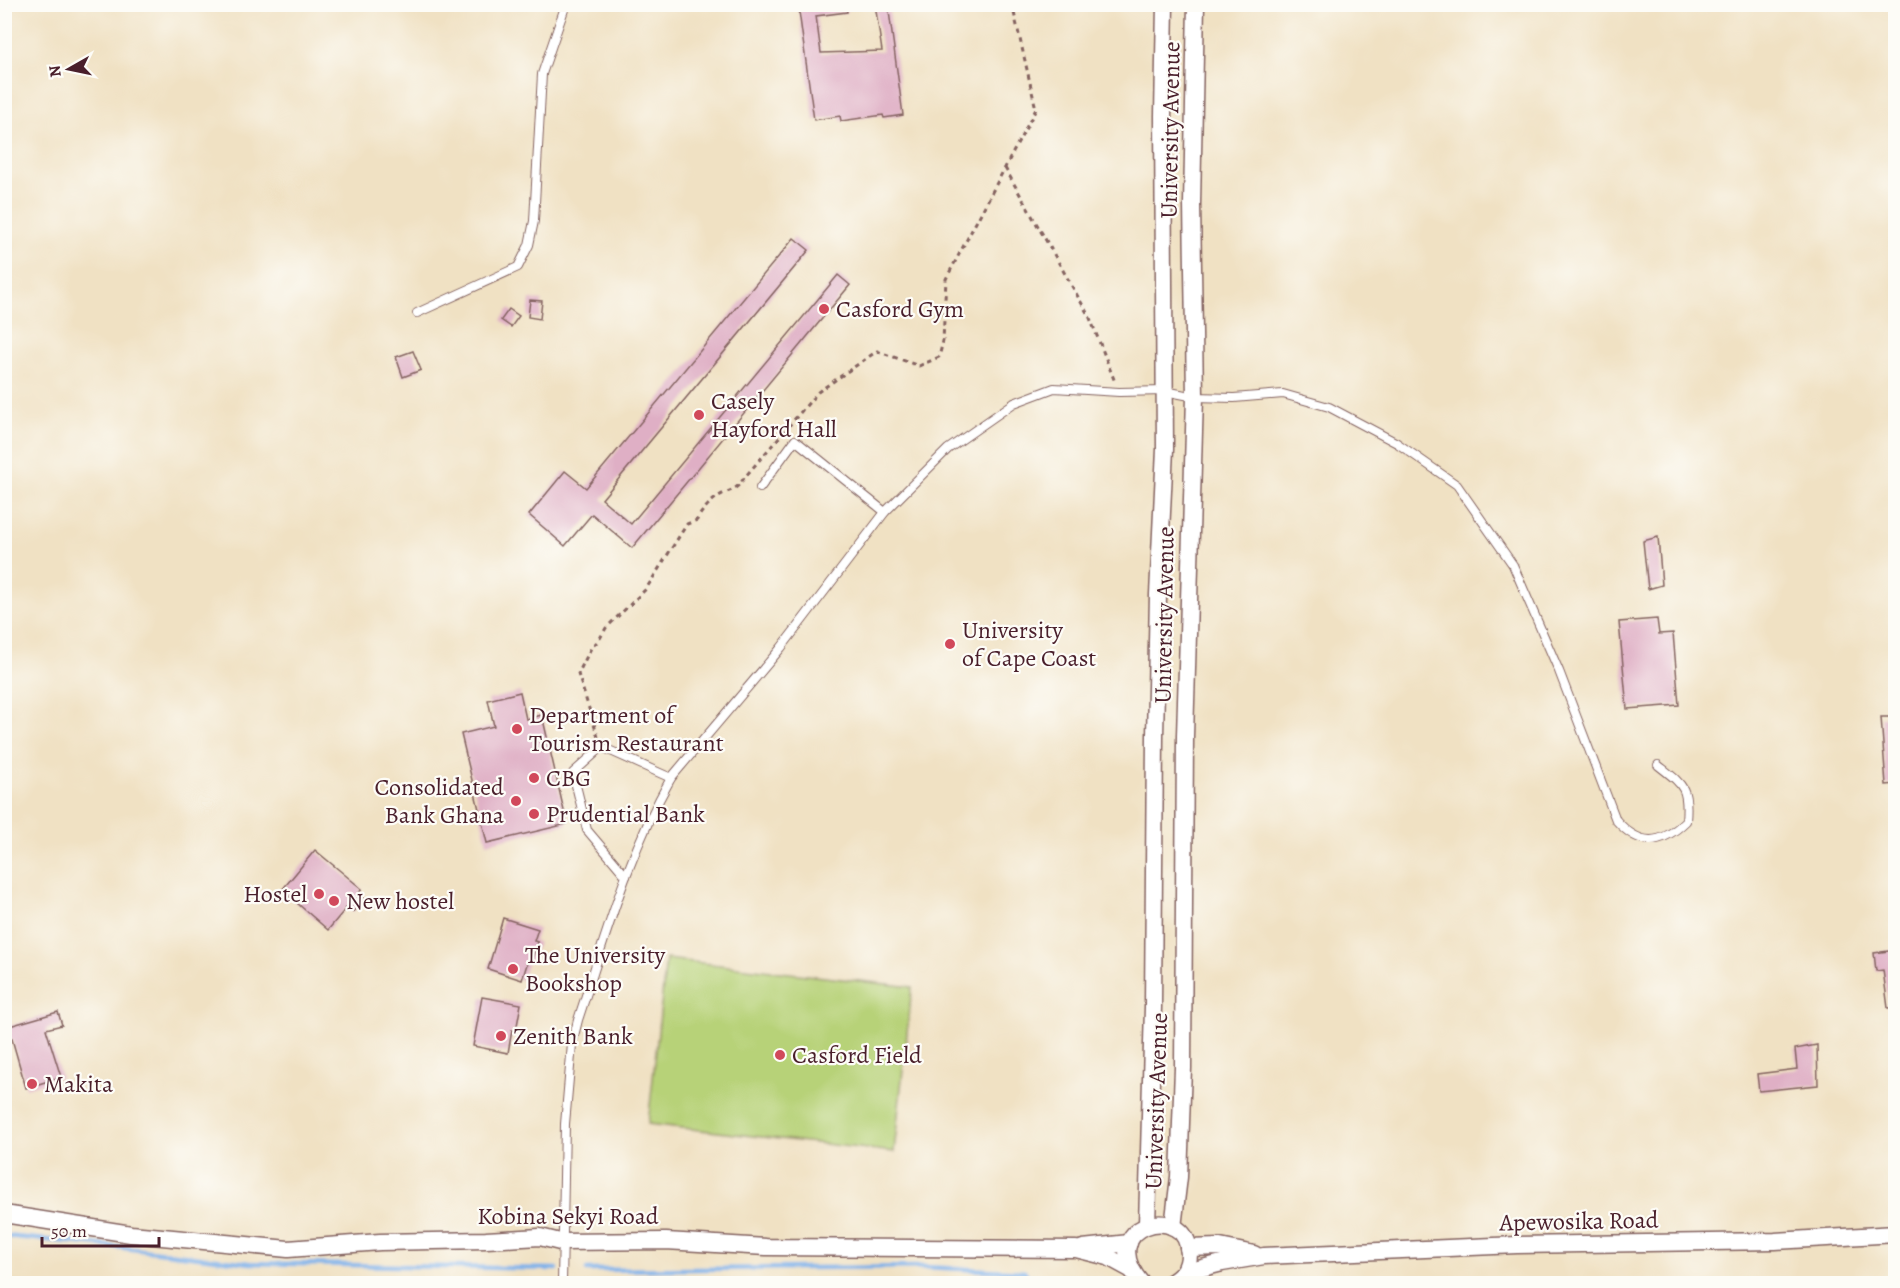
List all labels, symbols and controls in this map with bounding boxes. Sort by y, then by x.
north arrow [39,39,99,99]
street label: University Avenue [1152,41,1188,219]
text: N [43,63,67,79]
place label: Casford Gym [836,293,964,325]
marker: Casford Gym [817,302,831,316]
place label: Casely Hayford Hall [711,385,837,445]
marker: Casely Hayford Hall [692,408,706,422]
street label: University Avenue [1146,526,1182,704]
place label: University of Cape Coast [962,614,1096,674]
marker: University of Cape Coast [943,637,957,651]
place label: Department of Tourism Restaurant [529,699,724,759]
marker: Department of Tourism Restaurant [510,722,524,736]
place label: CBG [546,762,591,794]
place label: Consolidated Bank Ghana [374,771,505,831]
marker: CBG [527,771,541,785]
marker: Consolidated Bank Ghana [509,794,523,808]
place label: Prudential Bank [546,798,705,830]
marker: Prudential Bank [527,807,541,821]
place label: Hostel [243,878,307,910]
place label: New hostel [346,885,454,917]
marker: Hostel [312,887,326,901]
marker: New hostel [327,894,341,908]
place label: The University Bookshop [525,939,666,999]
marker: The University Bookshop [506,962,520,976]
street label: University Avenue [1137,1012,1175,1190]
place label: Zenith Bank [513,1020,633,1052]
marker: Zenith Bank [494,1029,508,1043]
place label: Casford Field [792,1039,922,1071]
marker: Casford Field [773,1048,787,1062]
place label: Makita [44,1068,114,1100]
marker: Makita [25,1077,39,1091]
street label: Kobina Sekyi Road [477,1200,659,1232]
street label: Apewosika Road [1498,1204,1659,1238]
scale bar [42,1210,159,1248]
text: 50 m [51,1219,87,1243]

